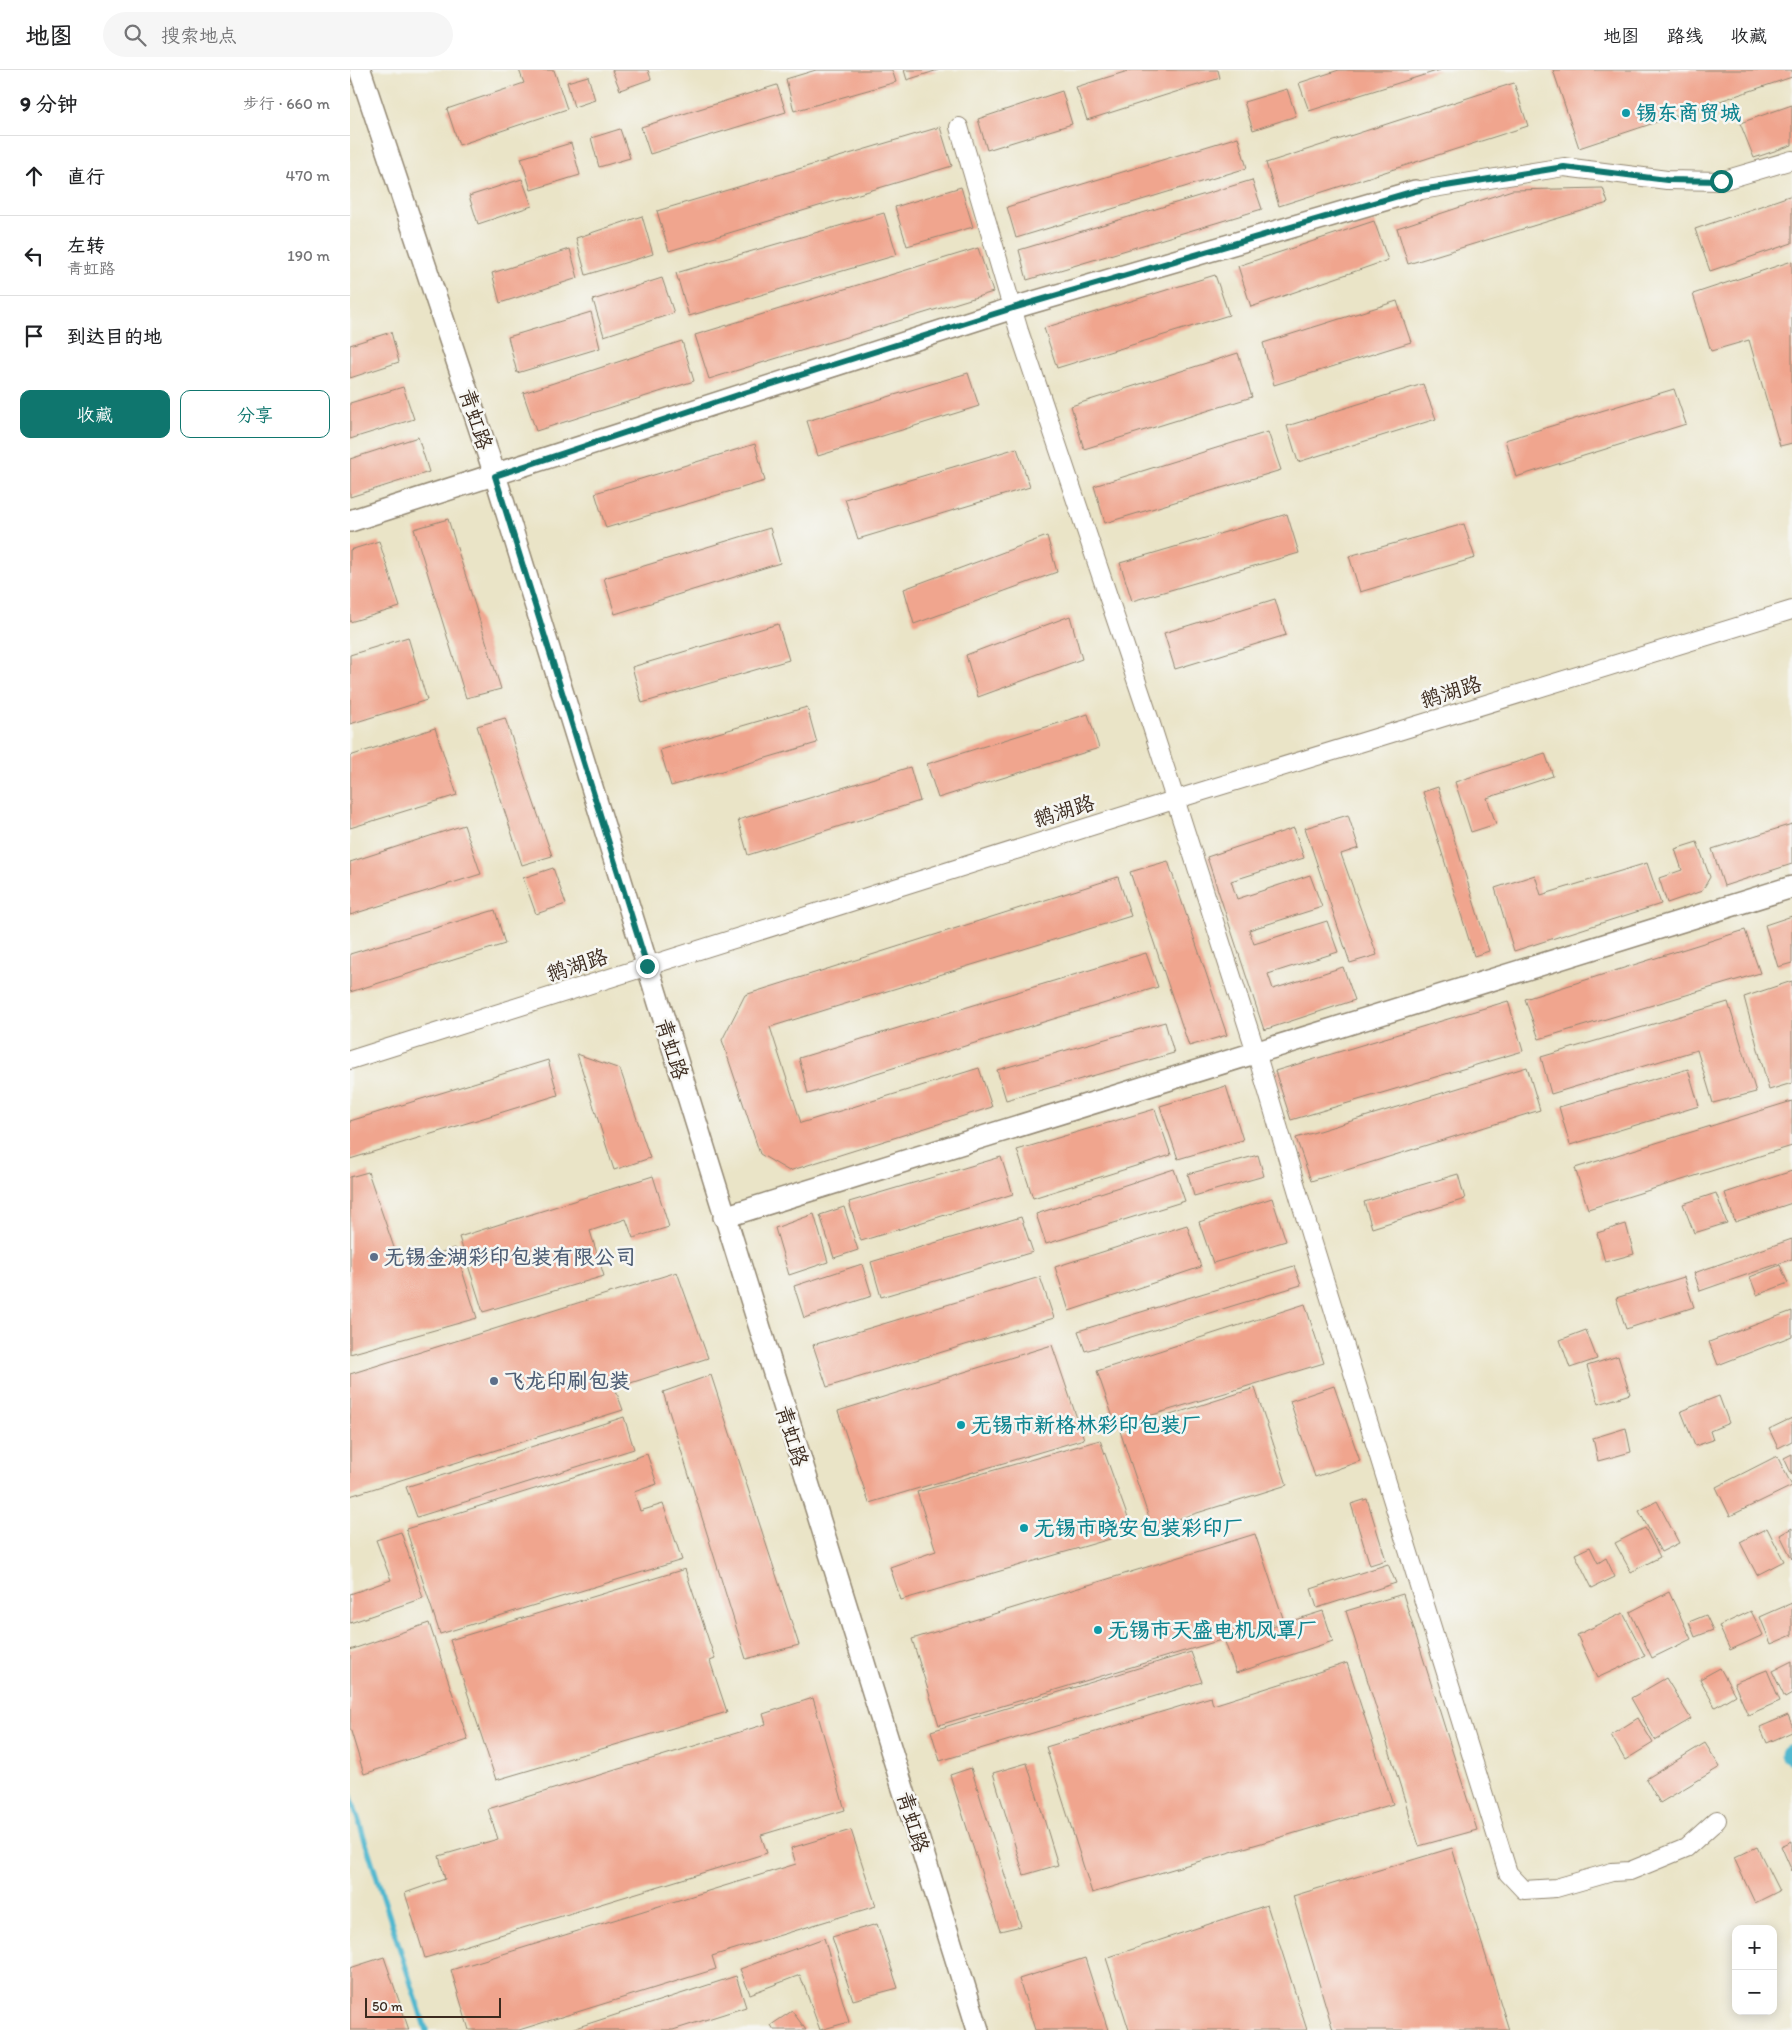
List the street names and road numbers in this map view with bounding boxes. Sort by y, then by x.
street label: 青虹路 [455,385,498,453]
street label: 鹅湖路 [1417,670,1485,713]
street label: 鹅湖路 [1030,789,1098,832]
street label: 鹅湖路 [543,943,611,986]
street label: 青虹路 [651,1015,694,1083]
street label: 青虹路 [771,1402,814,1470]
street label: 青虹路 [892,1788,935,1856]

